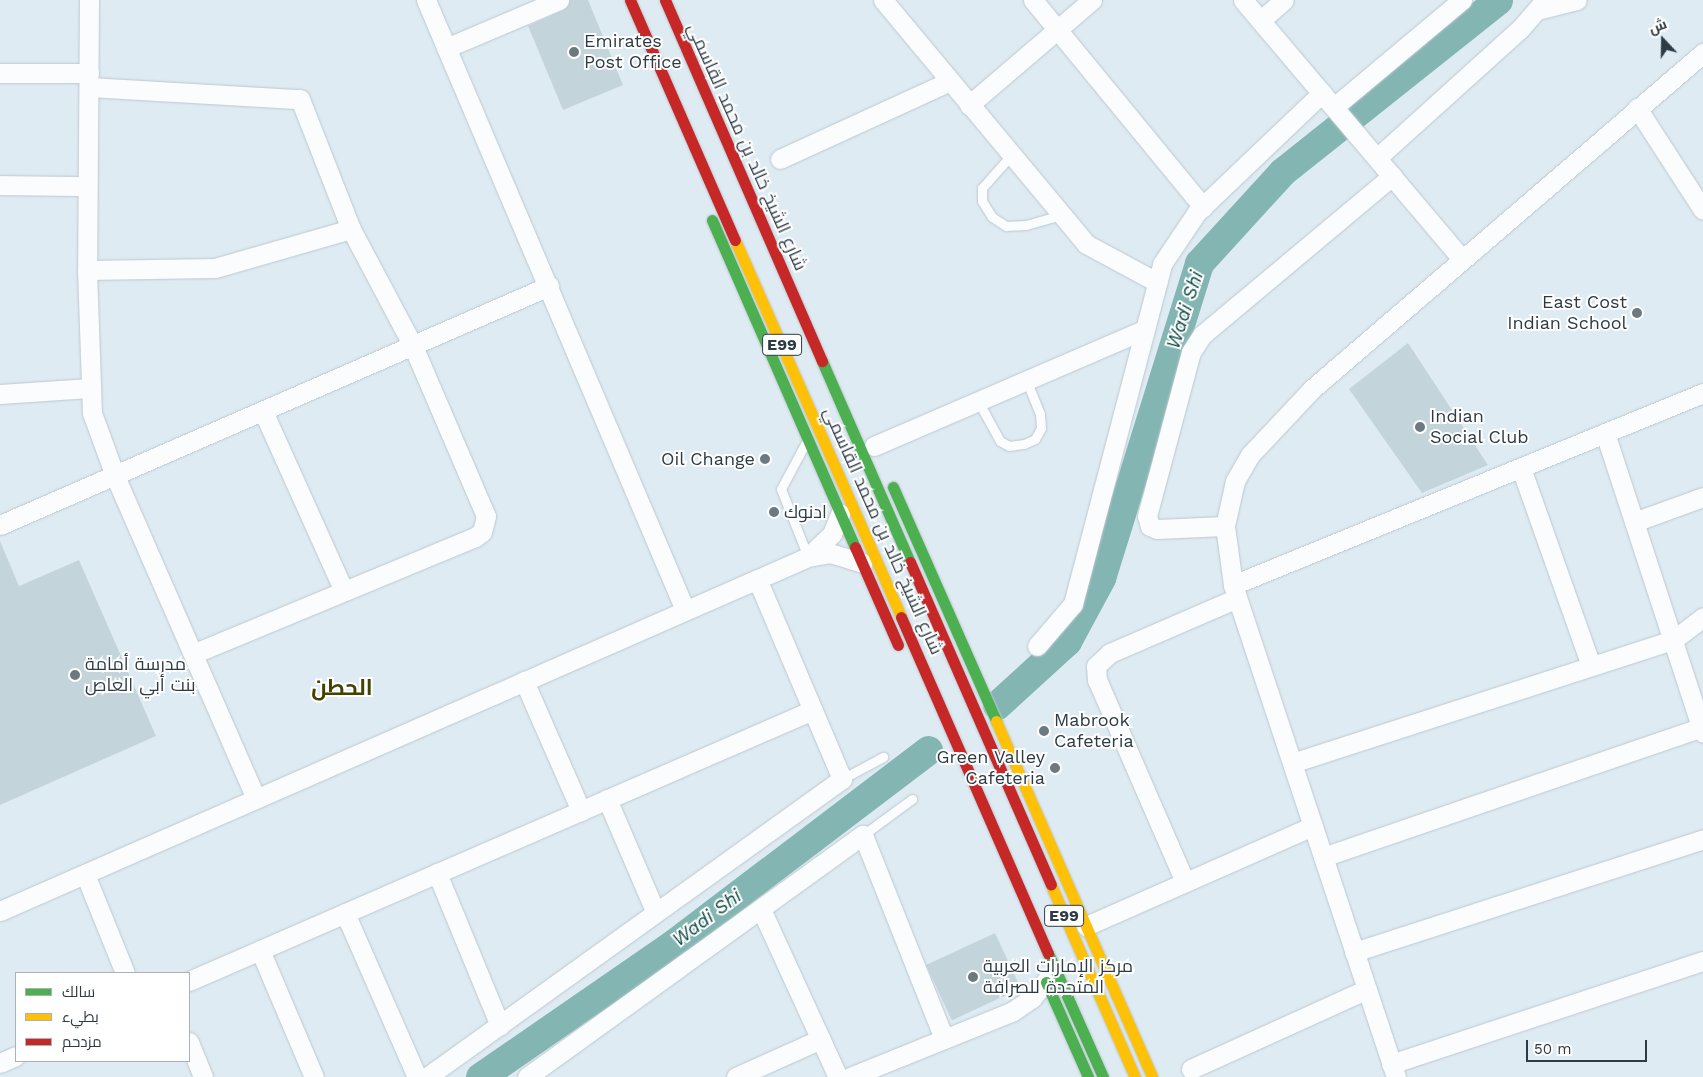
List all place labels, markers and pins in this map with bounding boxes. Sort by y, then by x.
place label: Emirates Post Office [584,31,682,74]
marker: Emirates Post Office [568,46,580,58]
place label: East Cost Indian School [1507,292,1627,334]
marker: East Cost Indian School [1631,307,1643,319]
place label: Indian Social Club [1430,406,1529,448]
marker: Indian Social Club [1414,421,1426,433]
place label: Oil Change [660,448,755,470]
marker: Oil Change [759,453,771,465]
place label: ادنوك [784,501,827,523]
marker: ادنوك [768,506,780,518]
place label: مدرسة أمامة بنت أبي العاص [85,654,196,696]
marker: مدرسة أمامة بنت أبي العاص [69,669,81,681]
place label: Mabrook Cafeteria [1054,710,1134,752]
marker: Mabrook Cafeteria [1038,725,1050,737]
place label: Green Valley Cafeteria [936,747,1045,790]
marker: Green Valley Cafeteria [1049,762,1061,774]
place label: مركز الإمارات العربية المتحدة للصرافة [983,956,1133,999]
marker: مركز الإمارات العربية المتحدة للصرافة [967,971,979,983]

